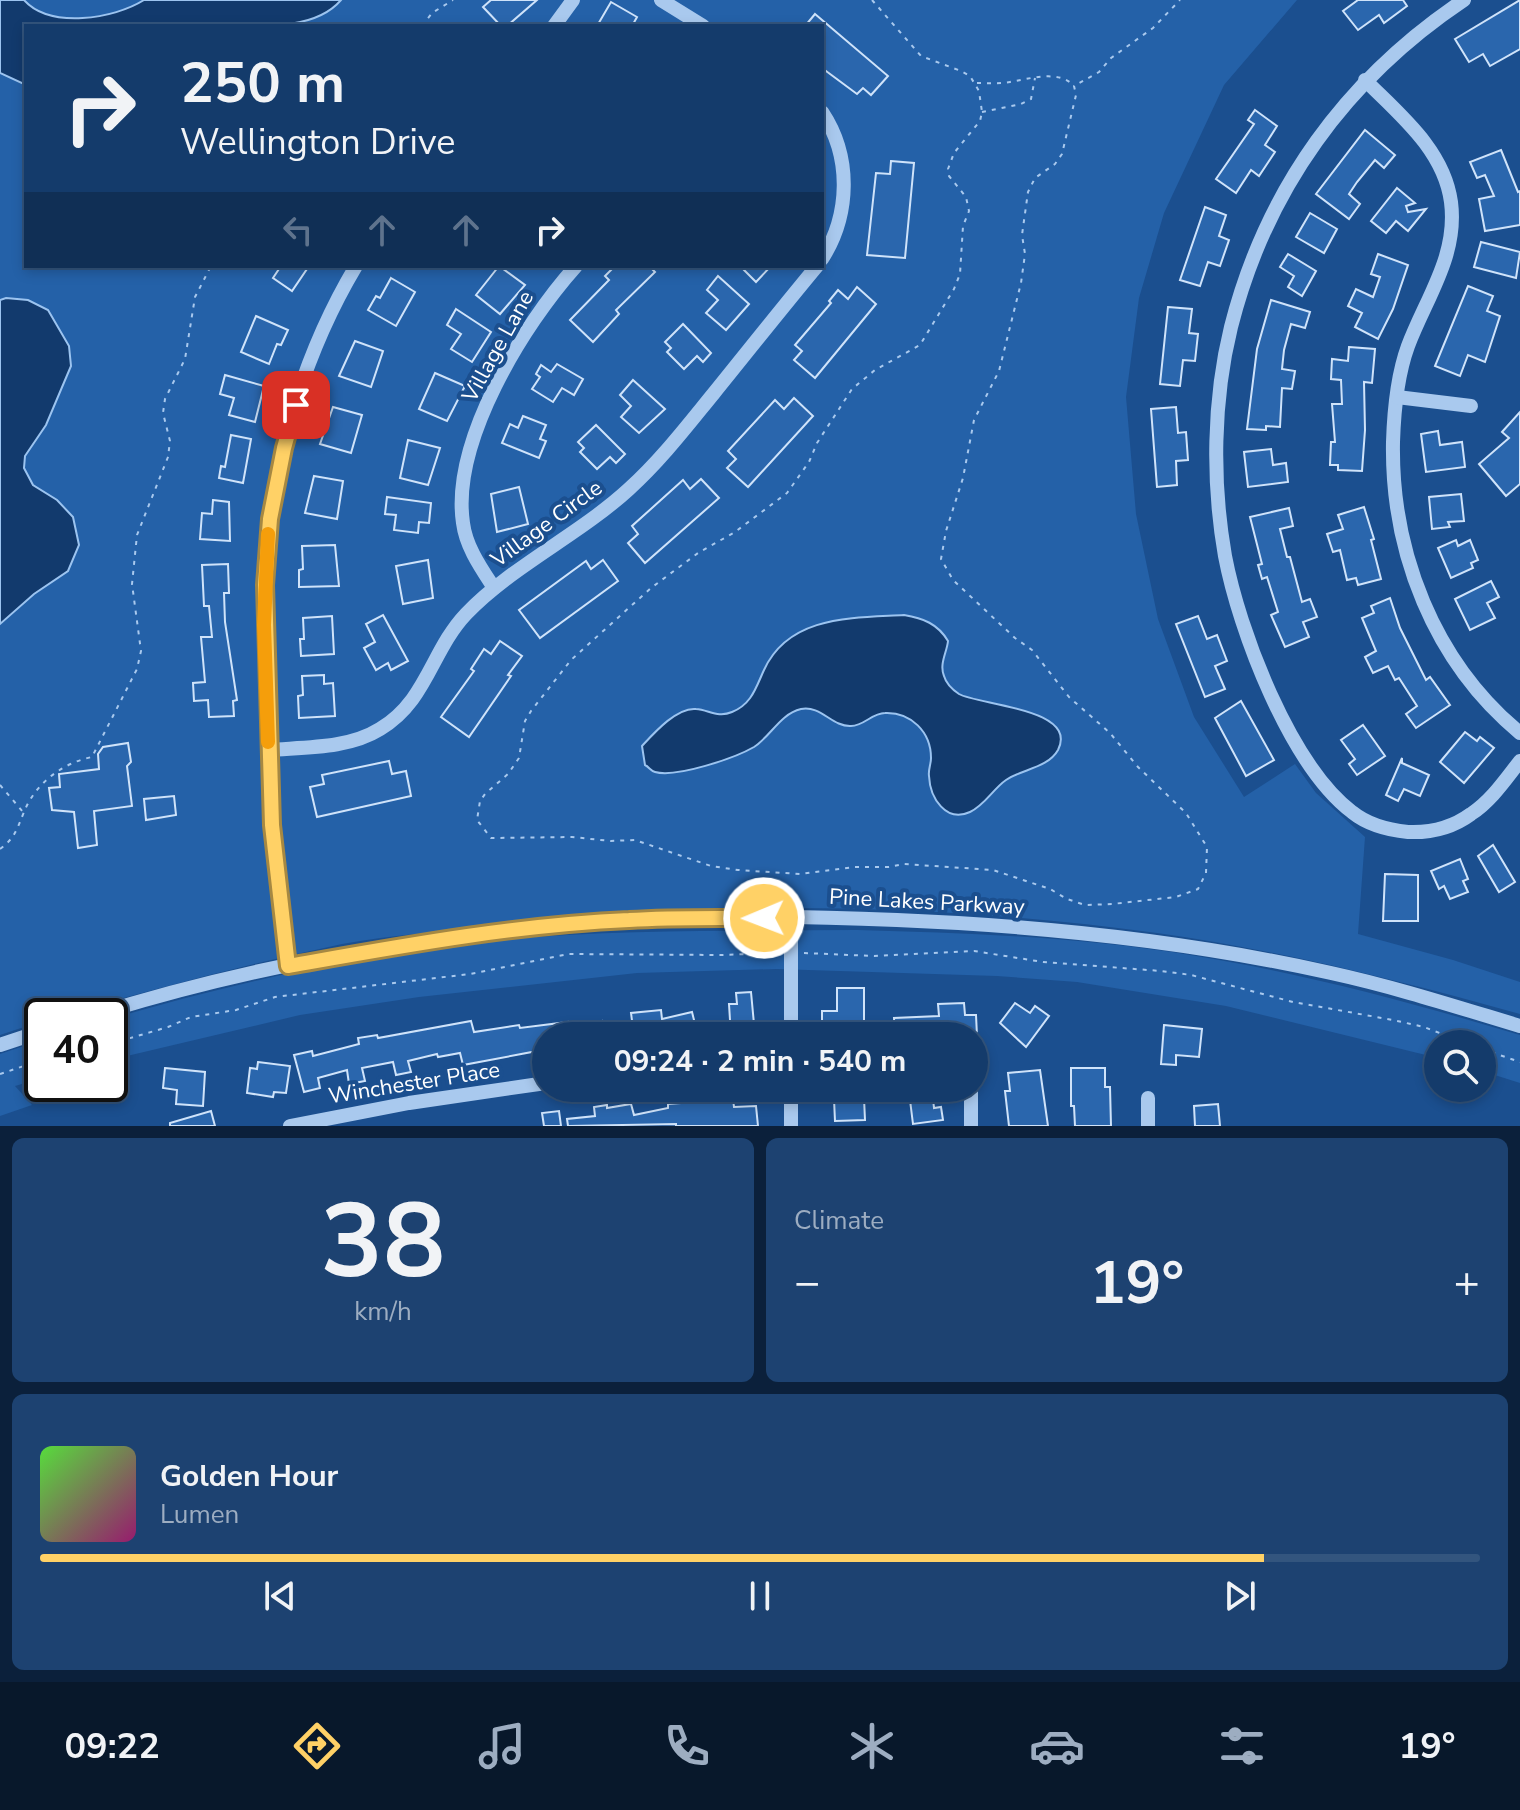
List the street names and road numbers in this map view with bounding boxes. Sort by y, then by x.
street label: Village Lane [454,285,541,408]
street label: Village Circle [484,473,608,575]
street label: Pine Lakes Parkway [828,882,1026,922]
street label: Winchester Place [326,1055,502,1111]

